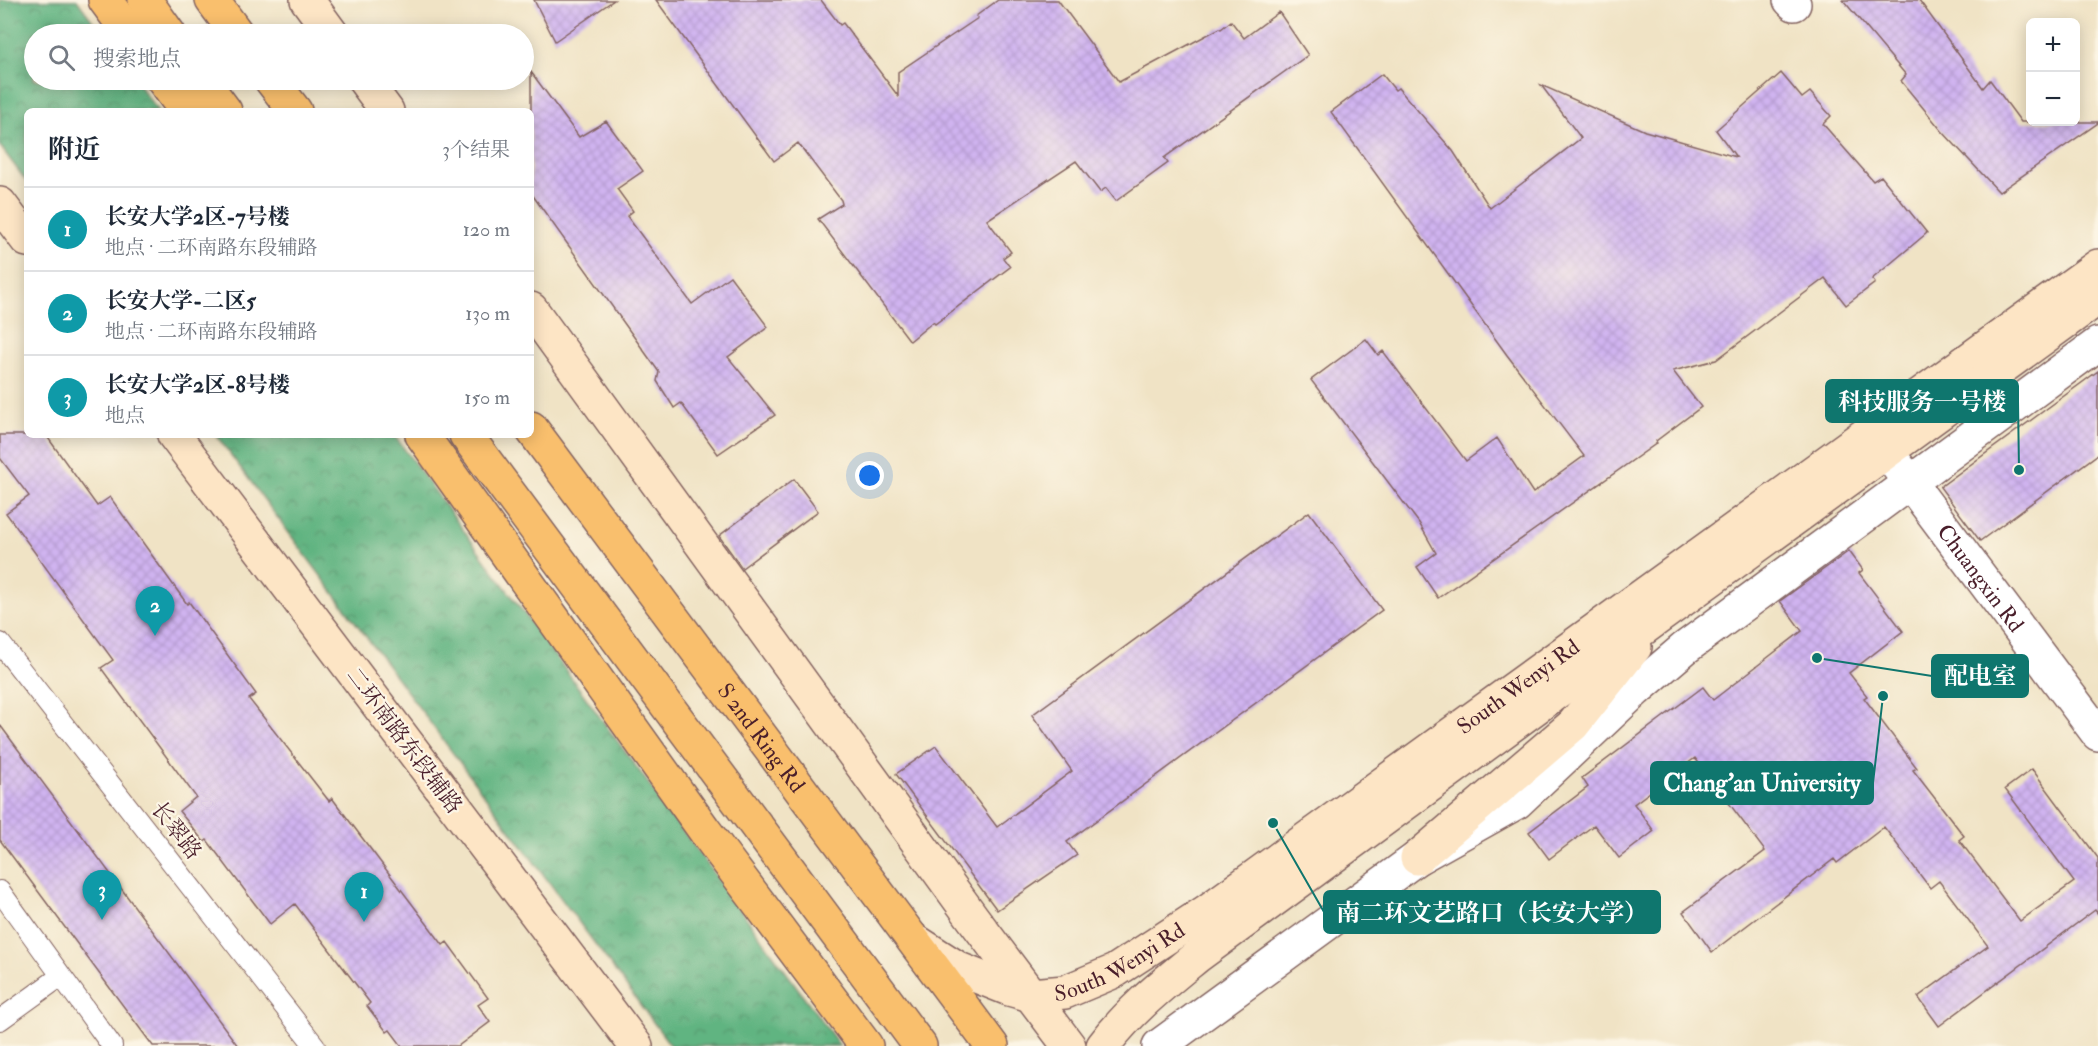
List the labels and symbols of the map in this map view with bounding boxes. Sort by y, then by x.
callout: 科技服务一号楼 [1826,380,2018,422]
text: 科技服务一号楼 [1838,387,2006,418]
your location [855,461,884,490]
street label: Chuangxin Rd [1931,519,2030,638]
pin: 2 [136,586,174,636]
street label: South Wenyi Rd [1451,633,1585,741]
callout: 配电室 [1932,655,2028,697]
text: 配电室 [1944,661,2016,692]
street label: 二环南路东段辅路 [340,662,468,819]
street label: S 2nd Ring Rd [711,678,811,798]
callout: Chang'an University [1651,762,1873,804]
text: Chang'an University [1663,768,1862,799]
street label: 长翠路 [145,796,208,865]
pin: 3 [82,870,122,920]
pin: 1 [344,872,384,922]
callout: 南二环文艺路口（长安大学） [1324,891,1660,933]
text: 南二环文艺路口（长安大学） [1336,898,1648,929]
street label: South Wenyi Rd [1053,916,1190,1008]

